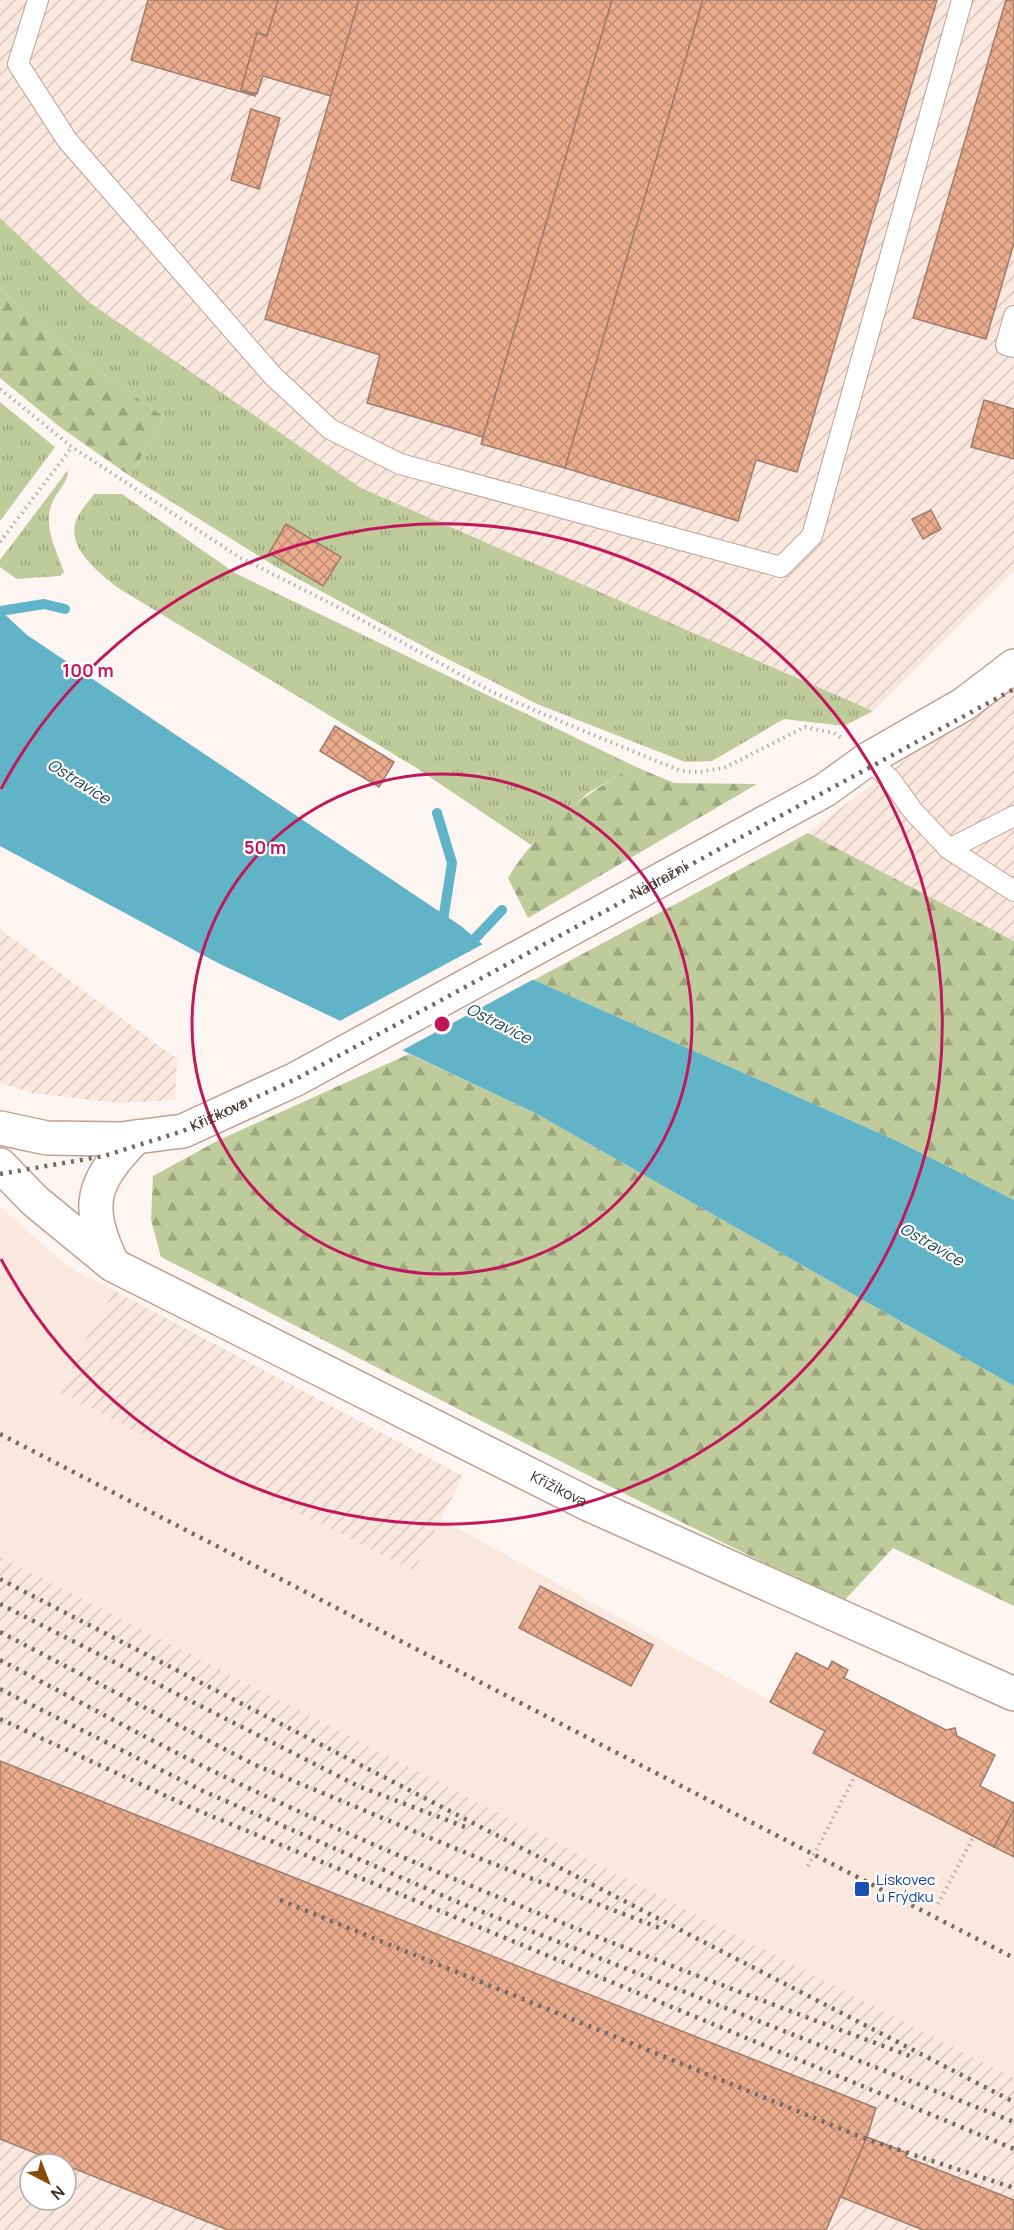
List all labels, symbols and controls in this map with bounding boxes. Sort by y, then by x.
text: 100 m [62,658,114,682]
water label: Ostravice [43,753,116,810]
text: 50 m [244,835,286,859]
street label: Nádražní [627,856,691,904]
water label: Ostravice [463,997,537,1049]
centre of rings [432,1014,452,1034]
street label: Křižíkova [187,1092,251,1136]
water label: Ostravice [896,1217,969,1272]
street label: Křižíkova [527,1466,591,1512]
place label: Lískovec u Frýdku [876,1869,935,1907]
marker: Lískovec u Frýdku [853,1880,871,1898]
north arrow [18,2152,78,2212]
text: N [46,2181,70,2205]

